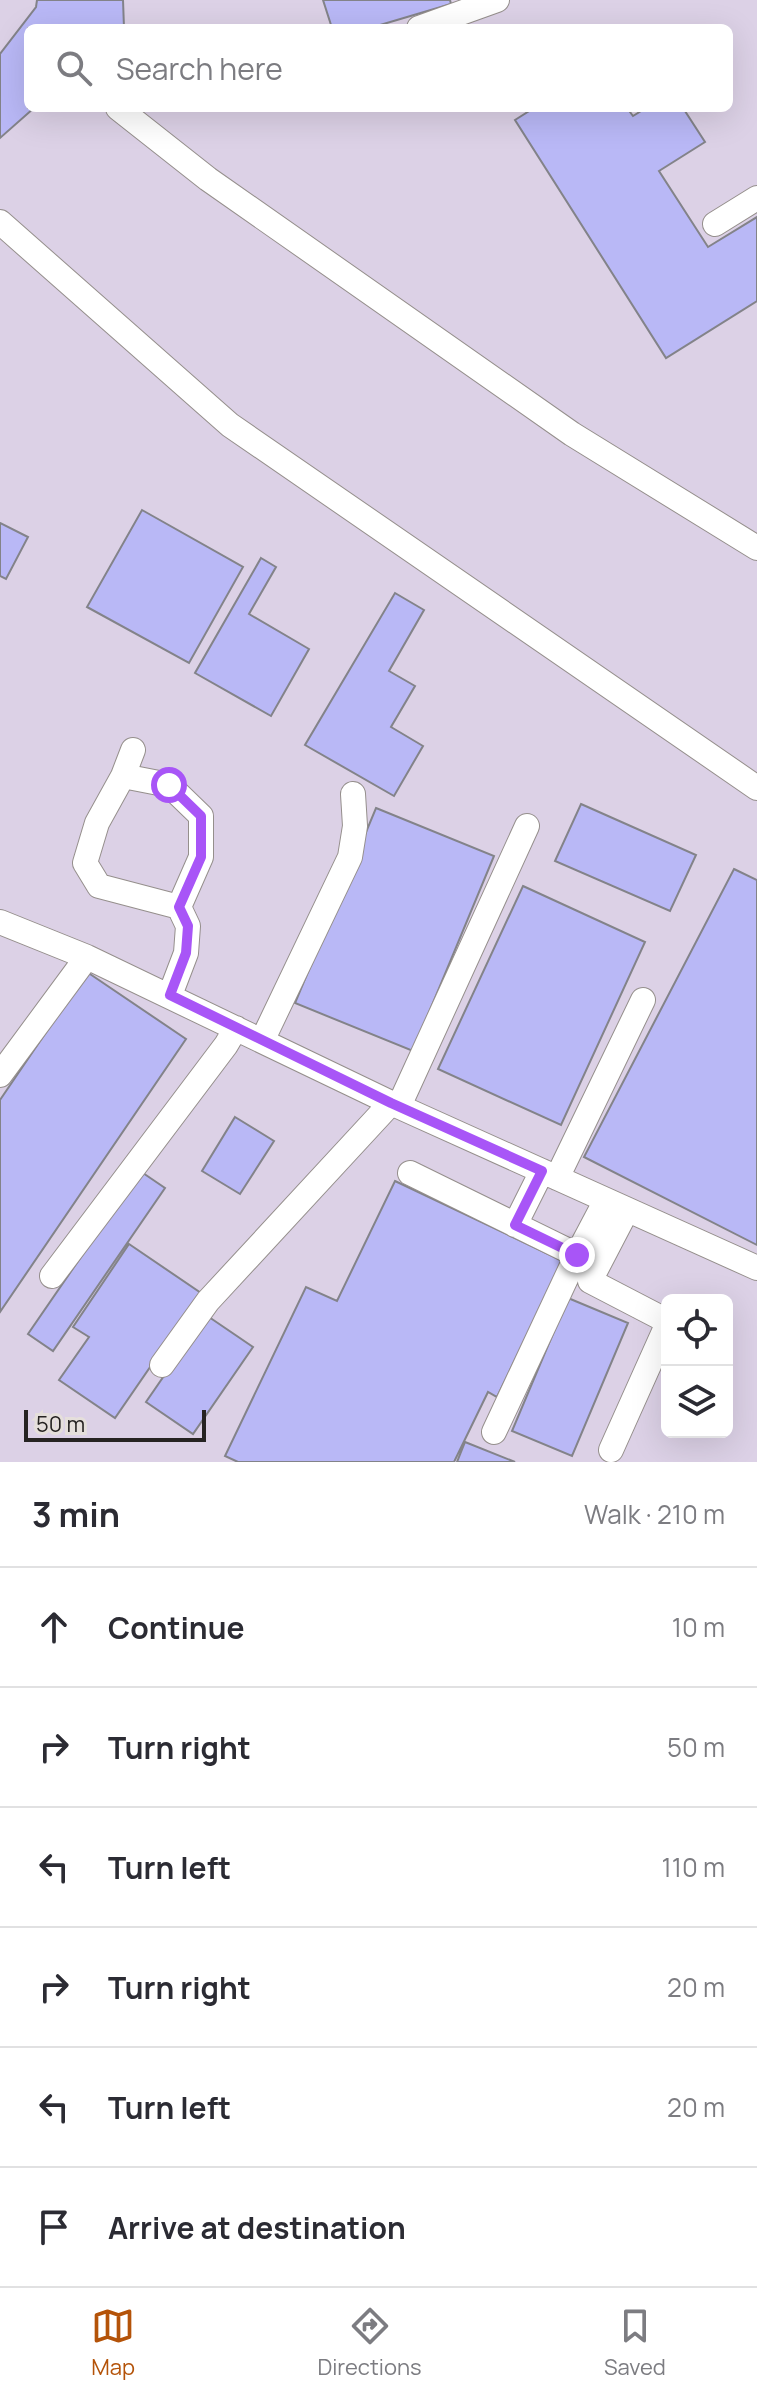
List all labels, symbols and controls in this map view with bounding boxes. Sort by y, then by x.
search box [24,24,733,112]
icon: search [52,46,96,90]
text: Search here [116,48,283,89]
route start [151,767,187,803]
route end [559,1237,595,1273]
map controls [661,1294,733,1438]
button: locate [661,1294,733,1366]
button: layers [661,1366,733,1438]
scale bar [24,1406,206,1442]
text: 50 m [36,1409,85,1439]
text: 3 min [32,1491,120,1537]
text: Walk · 210 m [584,1496,725,1532]
icon: ahead [32,1605,76,1649]
text: Continue [108,1607,244,1648]
text: 10 m [672,1609,725,1645]
icon: right [32,1725,76,1769]
text: Turn right [108,1727,251,1768]
text: 50 m [667,1729,725,1765]
icon: left [32,1845,76,1889]
text: Turn left [108,1847,231,1888]
text: 110 m [662,1849,725,1885]
icon: right [32,1965,76,2009]
text: Turn right [108,1967,251,2008]
text: 20 m [667,1969,725,2005]
icon: left [32,2085,76,2129]
text: Turn left [108,2087,231,2128]
text: 20 m [667,2089,725,2125]
icon: arrive [32,2205,76,2249]
text: Arrive at destination [108,2207,406,2248]
tab: Map [91,2304,135,2382]
tab: Directions [317,2304,422,2382]
tab: Saved [604,2304,666,2382]

